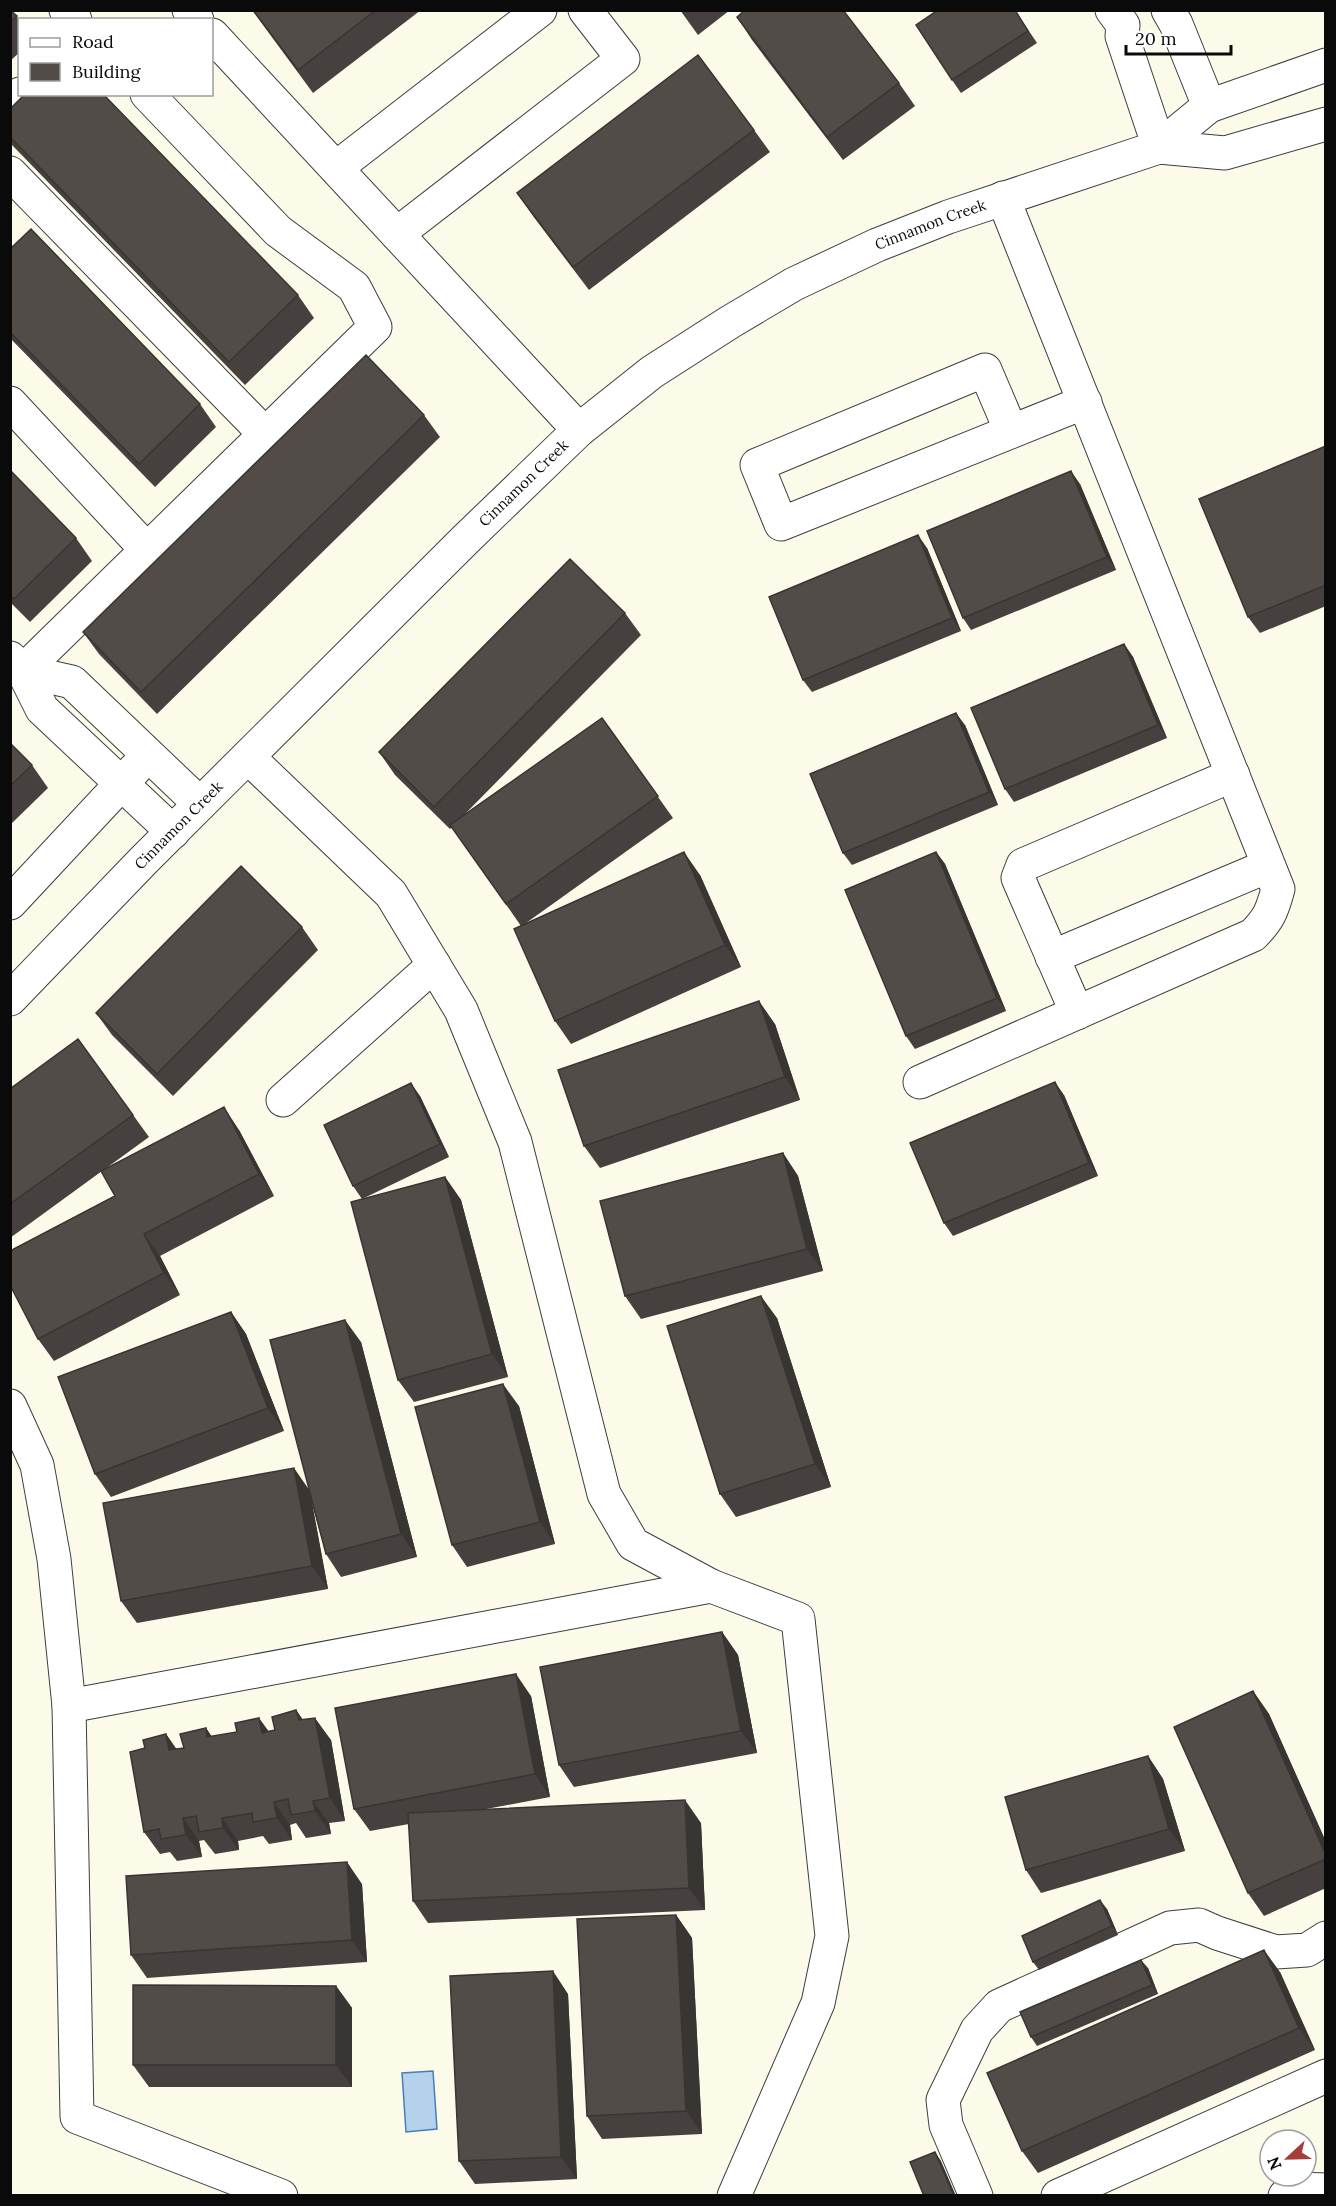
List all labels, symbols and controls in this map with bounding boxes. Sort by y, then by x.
legend [18,18,213,96]
scale bar [1126,18,1231,56]
text: 20 m [1135,27,1177,50]
text: Road [72,30,114,53]
text: Building [72,60,142,83]
street label: Cinnamon Creek [872,195,988,254]
street label: Cinnamon Creek [475,435,572,530]
street label: Cinnamon Creek [130,777,226,873]
north arrow [1258,2128,1318,2188]
text: N [1263,2154,1286,2173]

